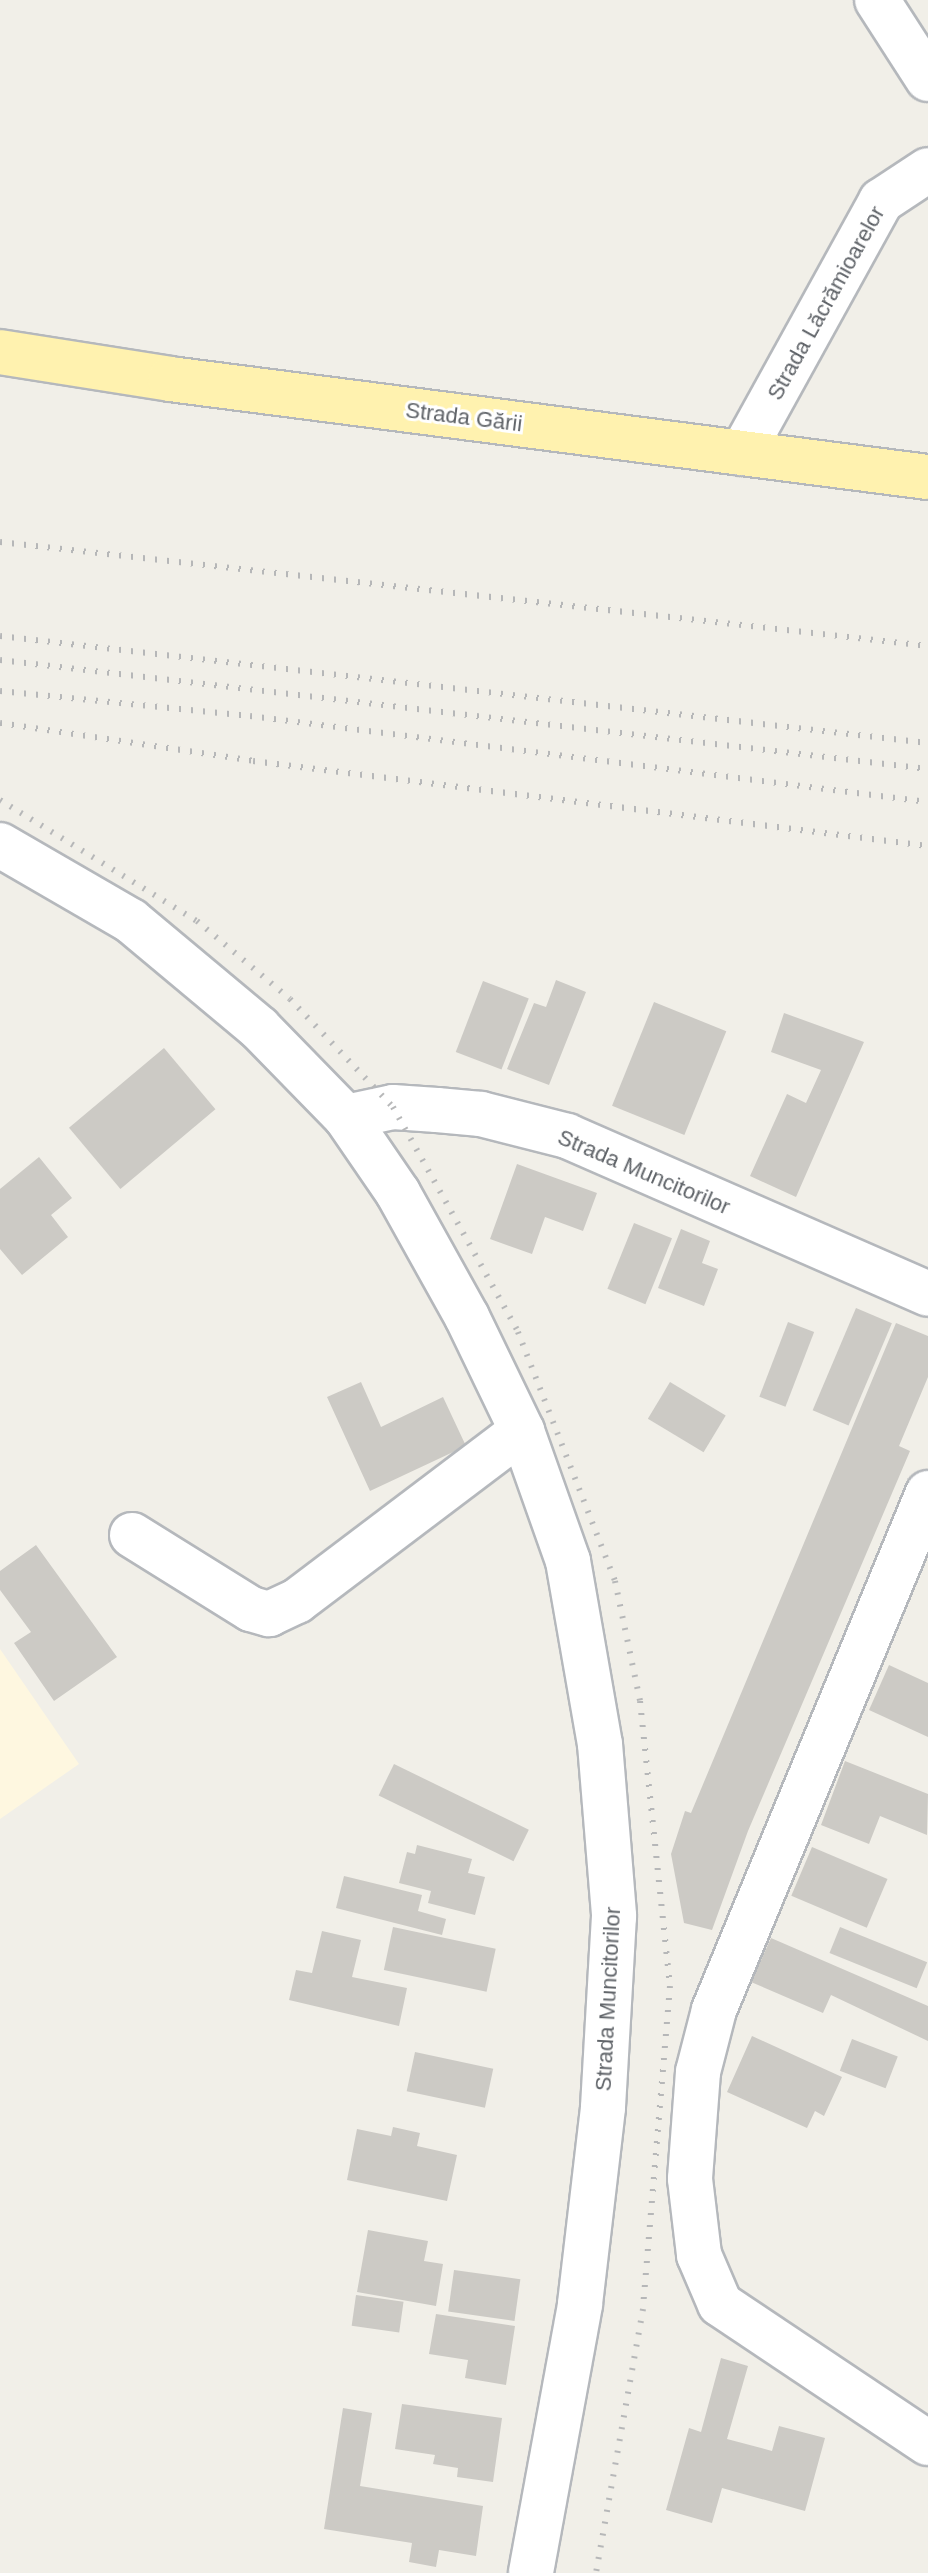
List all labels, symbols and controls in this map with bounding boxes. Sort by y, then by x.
street label: Strada Lăcrămioarelor [762,201,890,405]
street label: Strada Gării [404,397,524,437]
street label: Strada Muncitorilor [554,1124,734,1220]
street label: Strada Muncitorilor [590,1906,626,2092]

